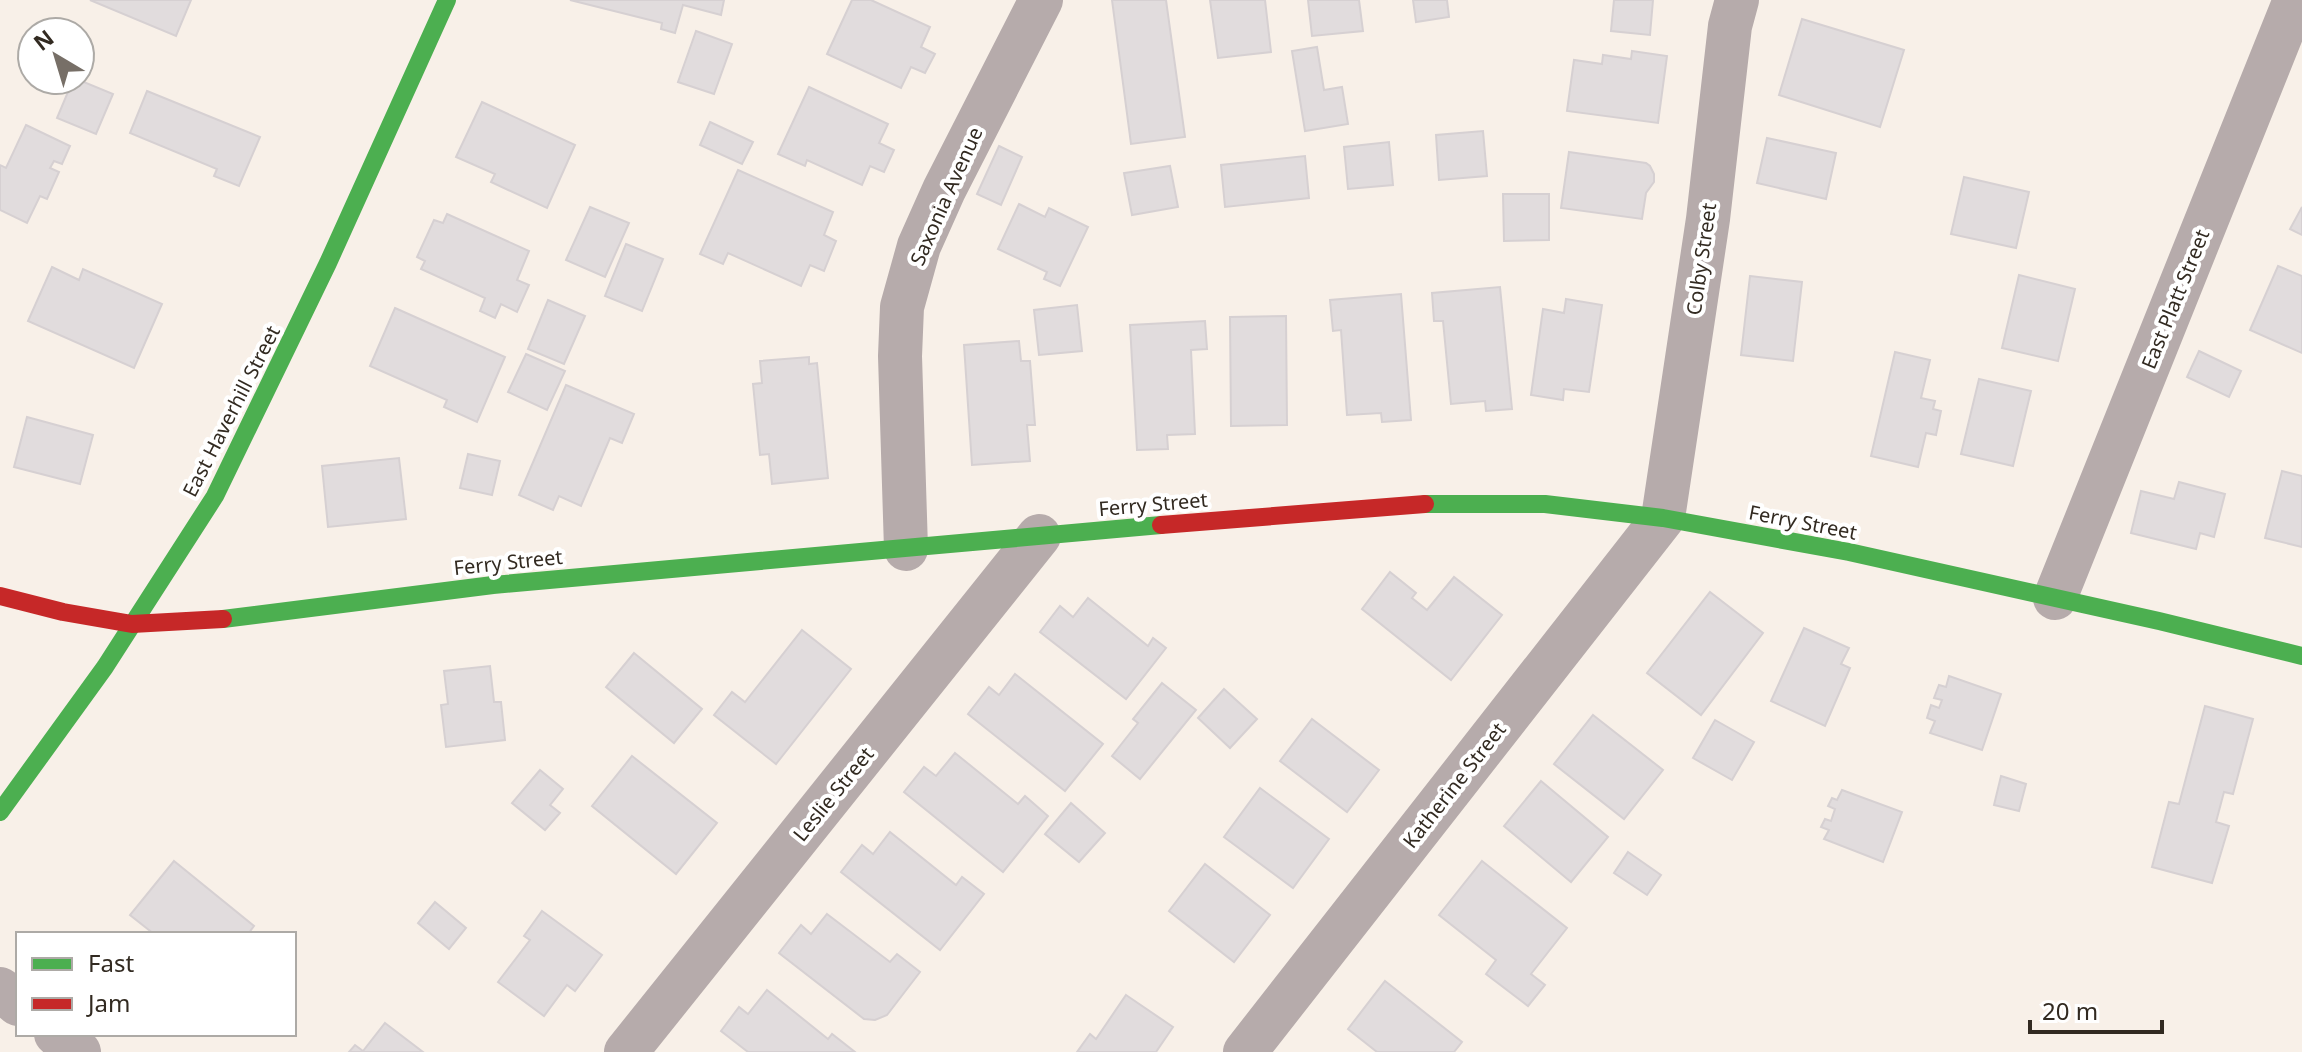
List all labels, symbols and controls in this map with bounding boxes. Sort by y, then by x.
north arrow [16,16,96,96]
text: N [27,22,59,57]
street label: Saxonia Avenue [903,123,989,269]
street label: Colby Street [1680,201,1722,317]
street label: East Platt Street [2135,225,2215,373]
street label: East Haverhill Street [176,321,286,501]
street label: Ferry Street [1097,486,1209,522]
street label: Ferry Street [1747,498,1859,546]
street label: Ferry Street [452,543,564,581]
street label: Katherine Street [1396,717,1512,853]
street label: Leslie Street [787,741,879,847]
legend [16,932,296,1036]
text: Fast [88,946,134,979]
scale bar [2030,984,2162,1034]
text: Jam [86,986,130,1019]
text: 20 m [2042,994,2098,1027]

